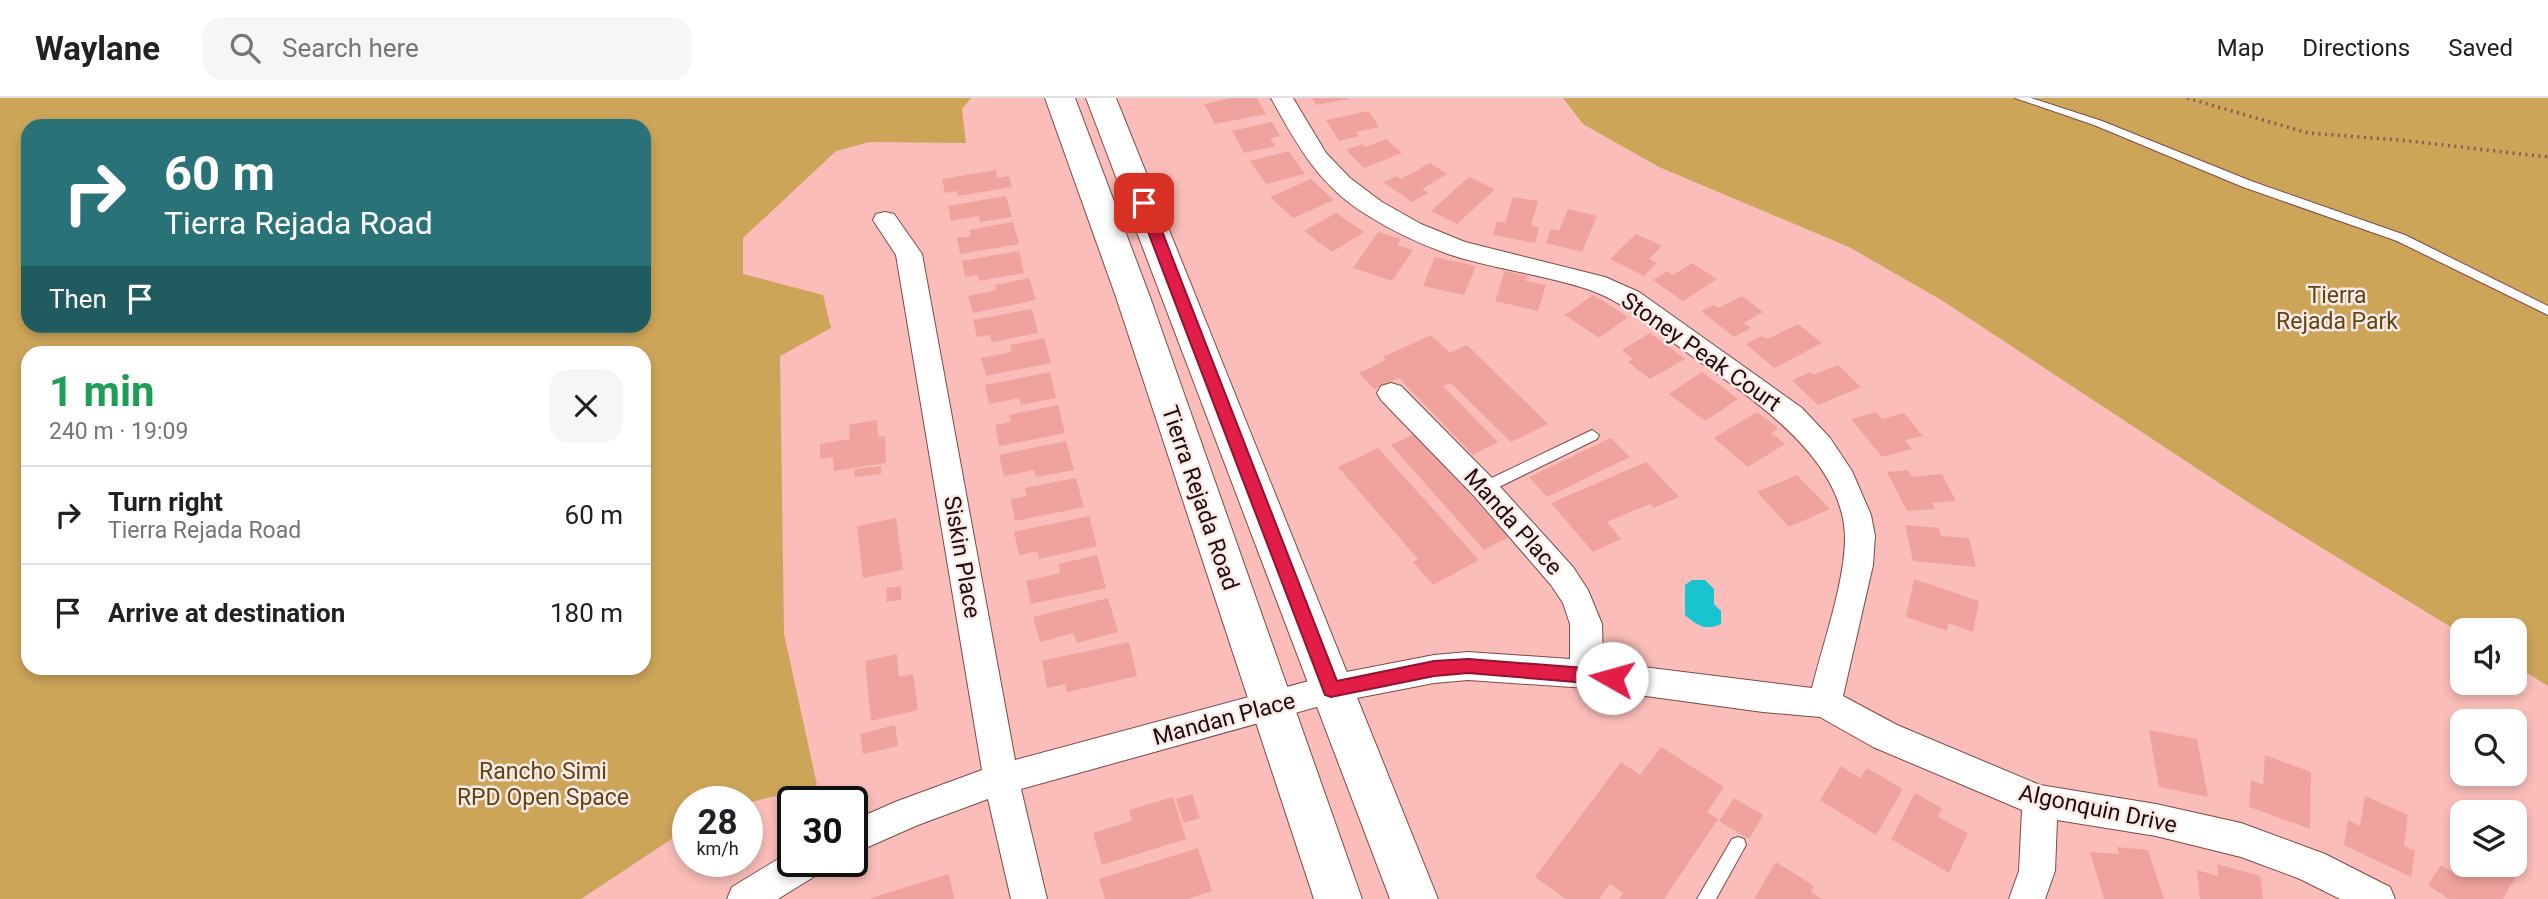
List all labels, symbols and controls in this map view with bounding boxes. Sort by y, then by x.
search box [202,17,692,80]
text: Waylane [35,29,160,68]
icon: search [226,29,264,67]
text: Search here [282,33,419,63]
text: Map [2217,34,2264,62]
text: Directions [2302,34,2410,62]
text: Saved [2448,34,2513,62]
text: 60 m [164,145,275,202]
icon: right [49,147,140,238]
pin [1114,173,1174,233]
icon: arrive [1125,184,1163,222]
text: Tierra Rejada Road [164,204,433,242]
icon: arrive [121,280,159,318]
park label: Tierra Rejada Park [2276,282,2398,335]
text: Then [49,284,107,314]
street label: Stoney Peak Court [1616,287,1786,417]
text: 1 min [49,367,155,416]
button: close [549,369,623,443]
street label: Tierra Rejada Road [1156,402,1244,594]
text: 240 m · 19:09 [49,418,188,445]
street label: Manda Place [1458,463,1568,581]
text: Turn right [108,487,223,517]
street label: Siskin Place [938,494,986,620]
icon: right [49,496,87,534]
text: 60 m [565,500,623,530]
text: Tierra Rejada Road [108,517,301,544]
icon: arrive [49,594,87,632]
text: Arrive at destination [108,598,345,628]
text: 180 m [550,598,623,628]
map controls [2450,618,2527,877]
button: sound [2450,618,2527,695]
position arrow [1575,641,1649,715]
street label: Mandan Place [1150,687,1298,751]
button: search [2450,709,2527,786]
park label: Rancho Simi RPD Open Space [457,758,629,811]
street label: Algonquin Drive [2017,779,2179,839]
speed limit sign: 30 [777,786,868,877]
button: layers [2450,800,2527,877]
text: 28 [697,802,738,843]
text: km/h [696,838,739,859]

